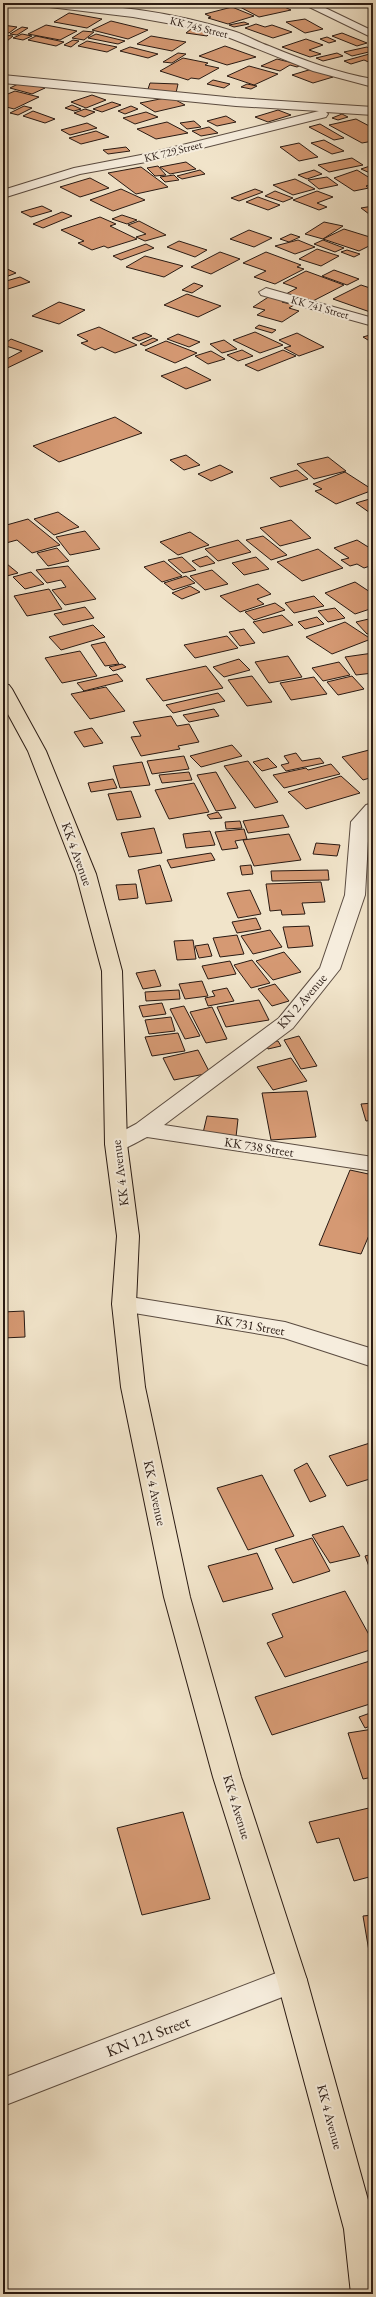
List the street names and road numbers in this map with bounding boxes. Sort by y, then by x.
street label: KK 745 Street [168,13,230,41]
street label: KK 729 Street [142,137,204,165]
street label: KK 741 Street [290,292,351,322]
street label: KK 4 Avenue [58,820,96,888]
street label: KN 2 Avenue [273,970,331,1032]
street label: KK 738 Street [223,1133,295,1161]
street label: KK 4 Avenue [108,1139,132,1207]
street label: KK 731 Street [214,1311,286,1339]
street label: KK 4 Avenue [140,1459,170,1527]
street label: KK 4 Avenue [219,1773,255,1841]
street label: KN 121 Street [103,2010,193,2062]
street label: KK 4 Avenue [313,2083,347,2151]

